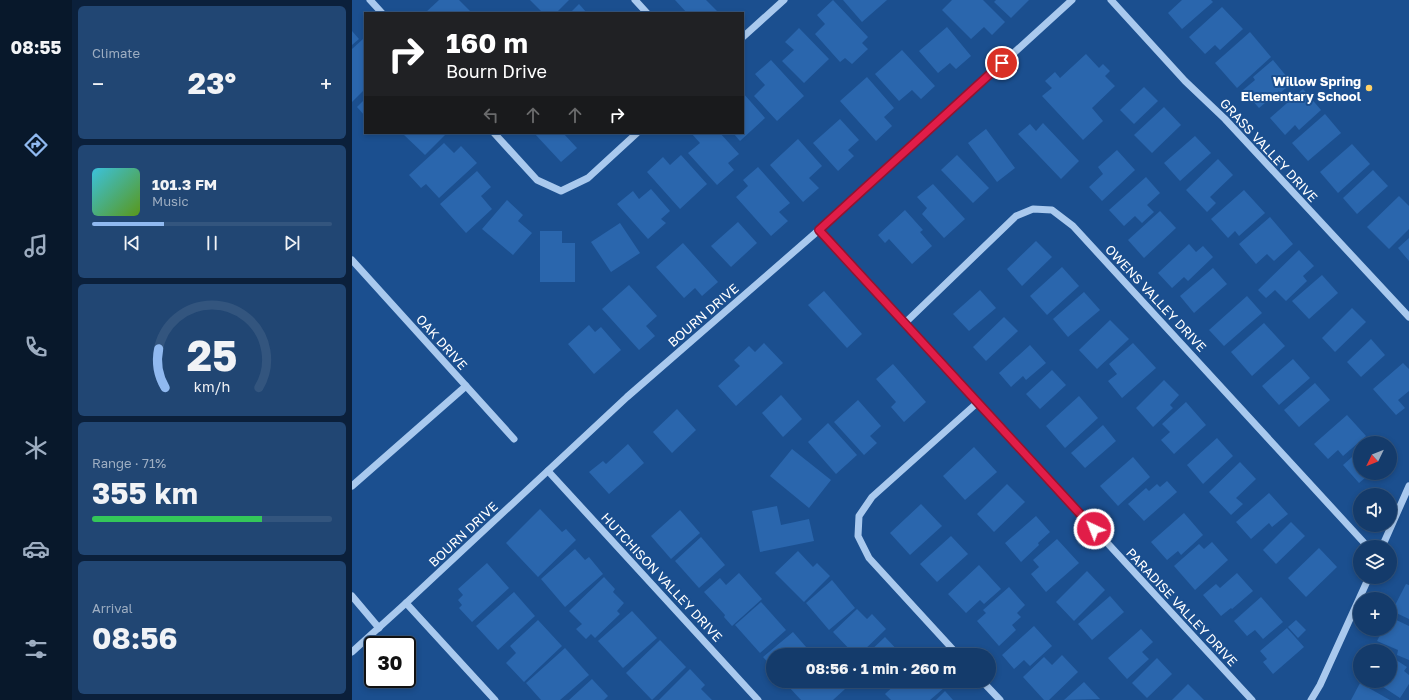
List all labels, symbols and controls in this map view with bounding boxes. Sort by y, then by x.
text: 160 m [446,26,528,59]
icon: right [380,28,432,80]
text: 08:55 [11,36,61,58]
text: Climate [92,45,140,61]
pin [985,46,1019,80]
icon: arrive [991,52,1013,74]
text: Bourn Drive [446,60,547,82]
text: 23° [188,65,236,101]
text: − [92,70,104,97]
text: + [320,70,332,97]
place label: Willow Spring Elementary School [1241,73,1362,104]
marker: Willow Spring Elementary School [1364,83,1374,93]
street label: GRASS VALLEY DRIVE [1217,95,1321,205]
icon: left [480,104,502,126]
icon: ahead [522,104,544,126]
icon: ahead [564,104,586,126]
icon: right [606,104,628,126]
icon: directions [22,131,50,159]
text: 101.3 FM [152,175,217,193]
text: Music [152,193,189,209]
icon: music [22,232,50,260]
icon: previous [121,232,143,254]
icon: pause [201,232,223,254]
icon: next [281,232,303,254]
street label: OWENS VALLEY DRIVE [1102,241,1210,355]
street label: BOURN DRIVE [664,280,742,350]
street label: OAK DRIVE [413,311,471,373]
text: 25 [187,330,237,380]
icon: phone [22,333,50,361]
text: km/h [194,378,230,395]
icon: climate [22,434,50,462]
north arrow [1353,436,1397,480]
map controls [1353,436,1397,688]
text: Range · 71% [92,455,166,471]
text: 355 km [92,475,198,511]
button: sound [1353,488,1397,532]
street label: BOURN DRIVE [425,498,501,570]
position arrow [1073,508,1115,550]
street label: HUTCHISON VALLEY DRIVE [598,509,726,645]
icon: car [22,535,50,563]
button: layers [1353,540,1397,584]
street label: PARADISE VALLEY DRIVE [1123,545,1241,669]
button: + [1353,592,1397,636]
text: Arrival [92,600,133,616]
text: 08:56 [92,620,178,656]
icon: filters [22,635,50,663]
speed limit sign: 30 [364,636,416,688]
button: − [1353,644,1397,688]
text: 08:56 · 1 min · 260 m [806,659,956,677]

